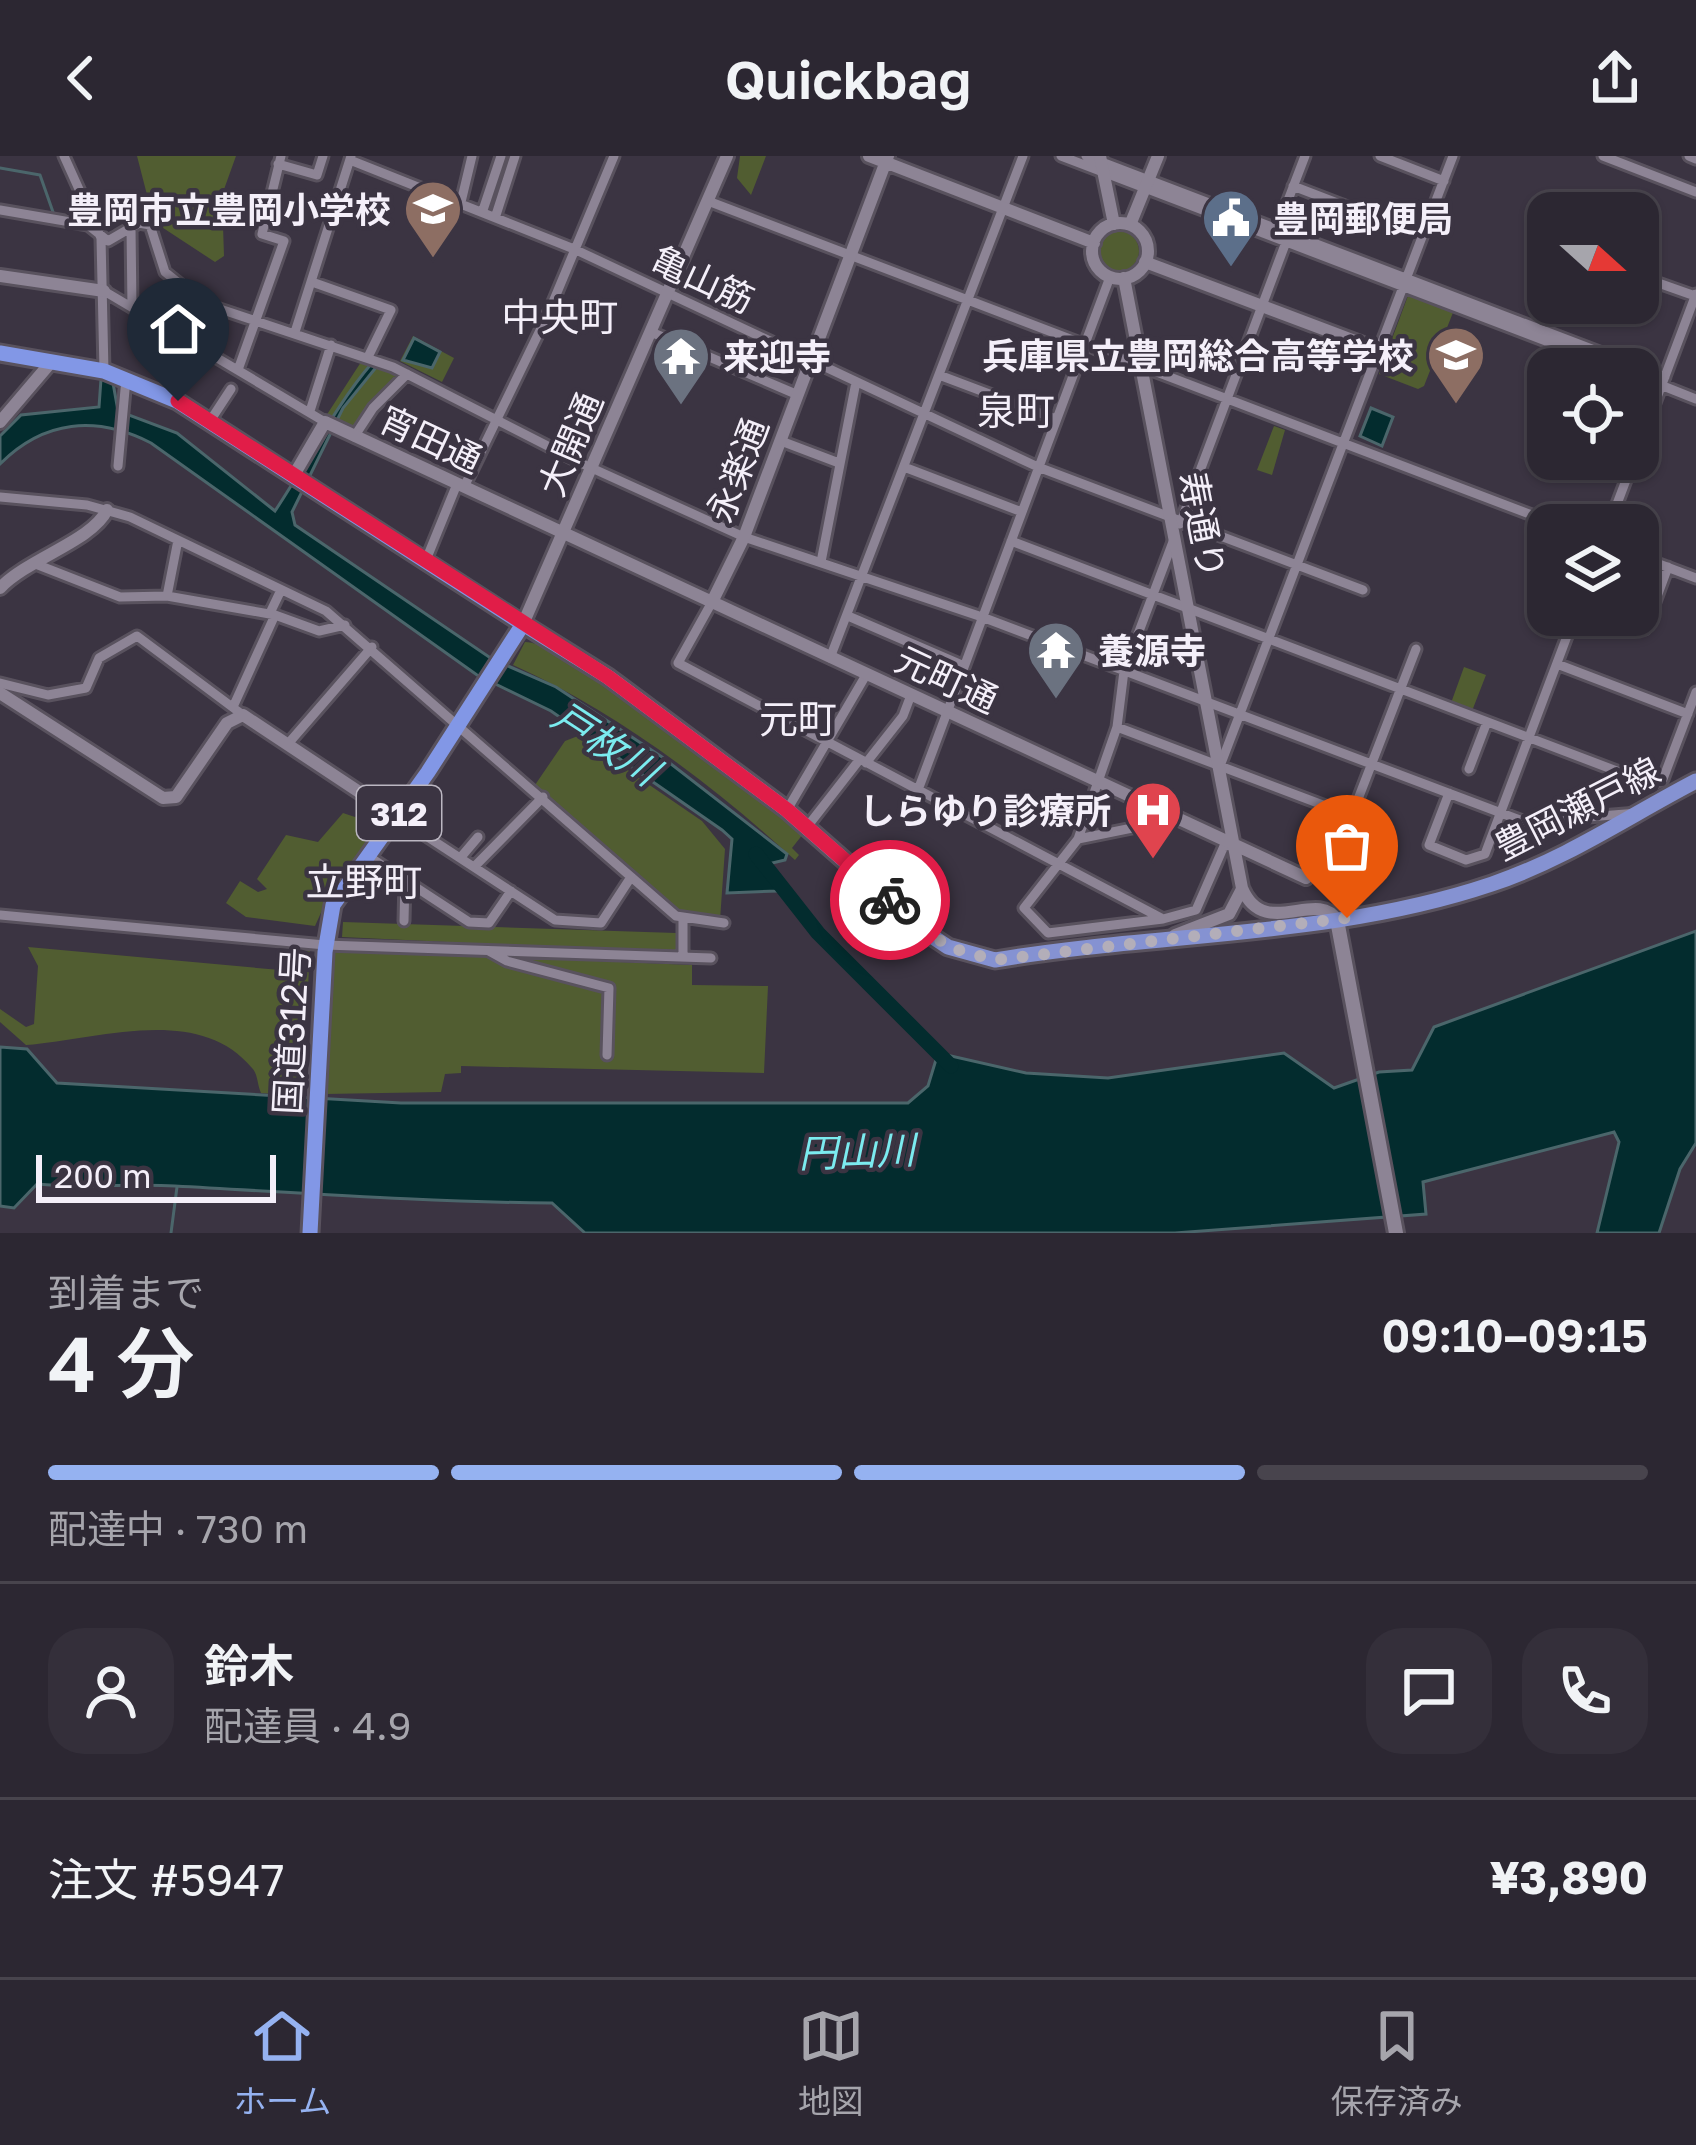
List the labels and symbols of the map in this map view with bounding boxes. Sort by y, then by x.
school or university icon: 豊岡市立豊岡小学校 [402,178,464,260]
public building icon: 豊岡郵便局 [1200,187,1262,269]
place label: 豊岡市立豊岡小学校 [67,188,391,231]
north arrow [1527,192,1659,324]
place label: 豊岡郵便局 [1273,197,1453,240]
street label: 亀山筋 [645,237,761,321]
pin [127,278,229,401]
district label: 中央町 [501,293,619,340]
school or university icon: 兵庫県立豊岡総合高等学校 [1425,324,1487,406]
temple icon: 来迎寺 [650,325,712,407]
place label: 兵庫県立豊岡総合高等学校 [982,334,1414,377]
place label: 来迎寺 [723,335,831,378]
street label: 大開通 [529,386,611,502]
district label: 泉町 [977,387,1055,434]
street label: 宵田通 [373,397,489,481]
street label: 永楽通 [698,412,776,528]
street label: 寿通り [1172,468,1234,582]
temple icon: 養源寺 [1025,619,1087,701]
place label: 養源寺 [1098,629,1206,672]
street label: 元町通 [889,637,1005,721]
water label: 戸枚川 [544,691,671,797]
district label: 元町 [759,695,837,742]
street label: 豊岡瀬戸線 [1487,748,1667,868]
hospital icon: しらゆり診療所 [1122,779,1184,861]
road number: 312 [357,786,441,840]
place label: しらゆり診療所 [859,789,1111,832]
pin [1296,795,1398,918]
courier [830,840,950,960]
district label: 立野町 [305,858,423,905]
street label: 国道312号 [265,946,317,1116]
water label: 円山川 [798,1125,920,1177]
scale bar [36,1149,276,1202]

